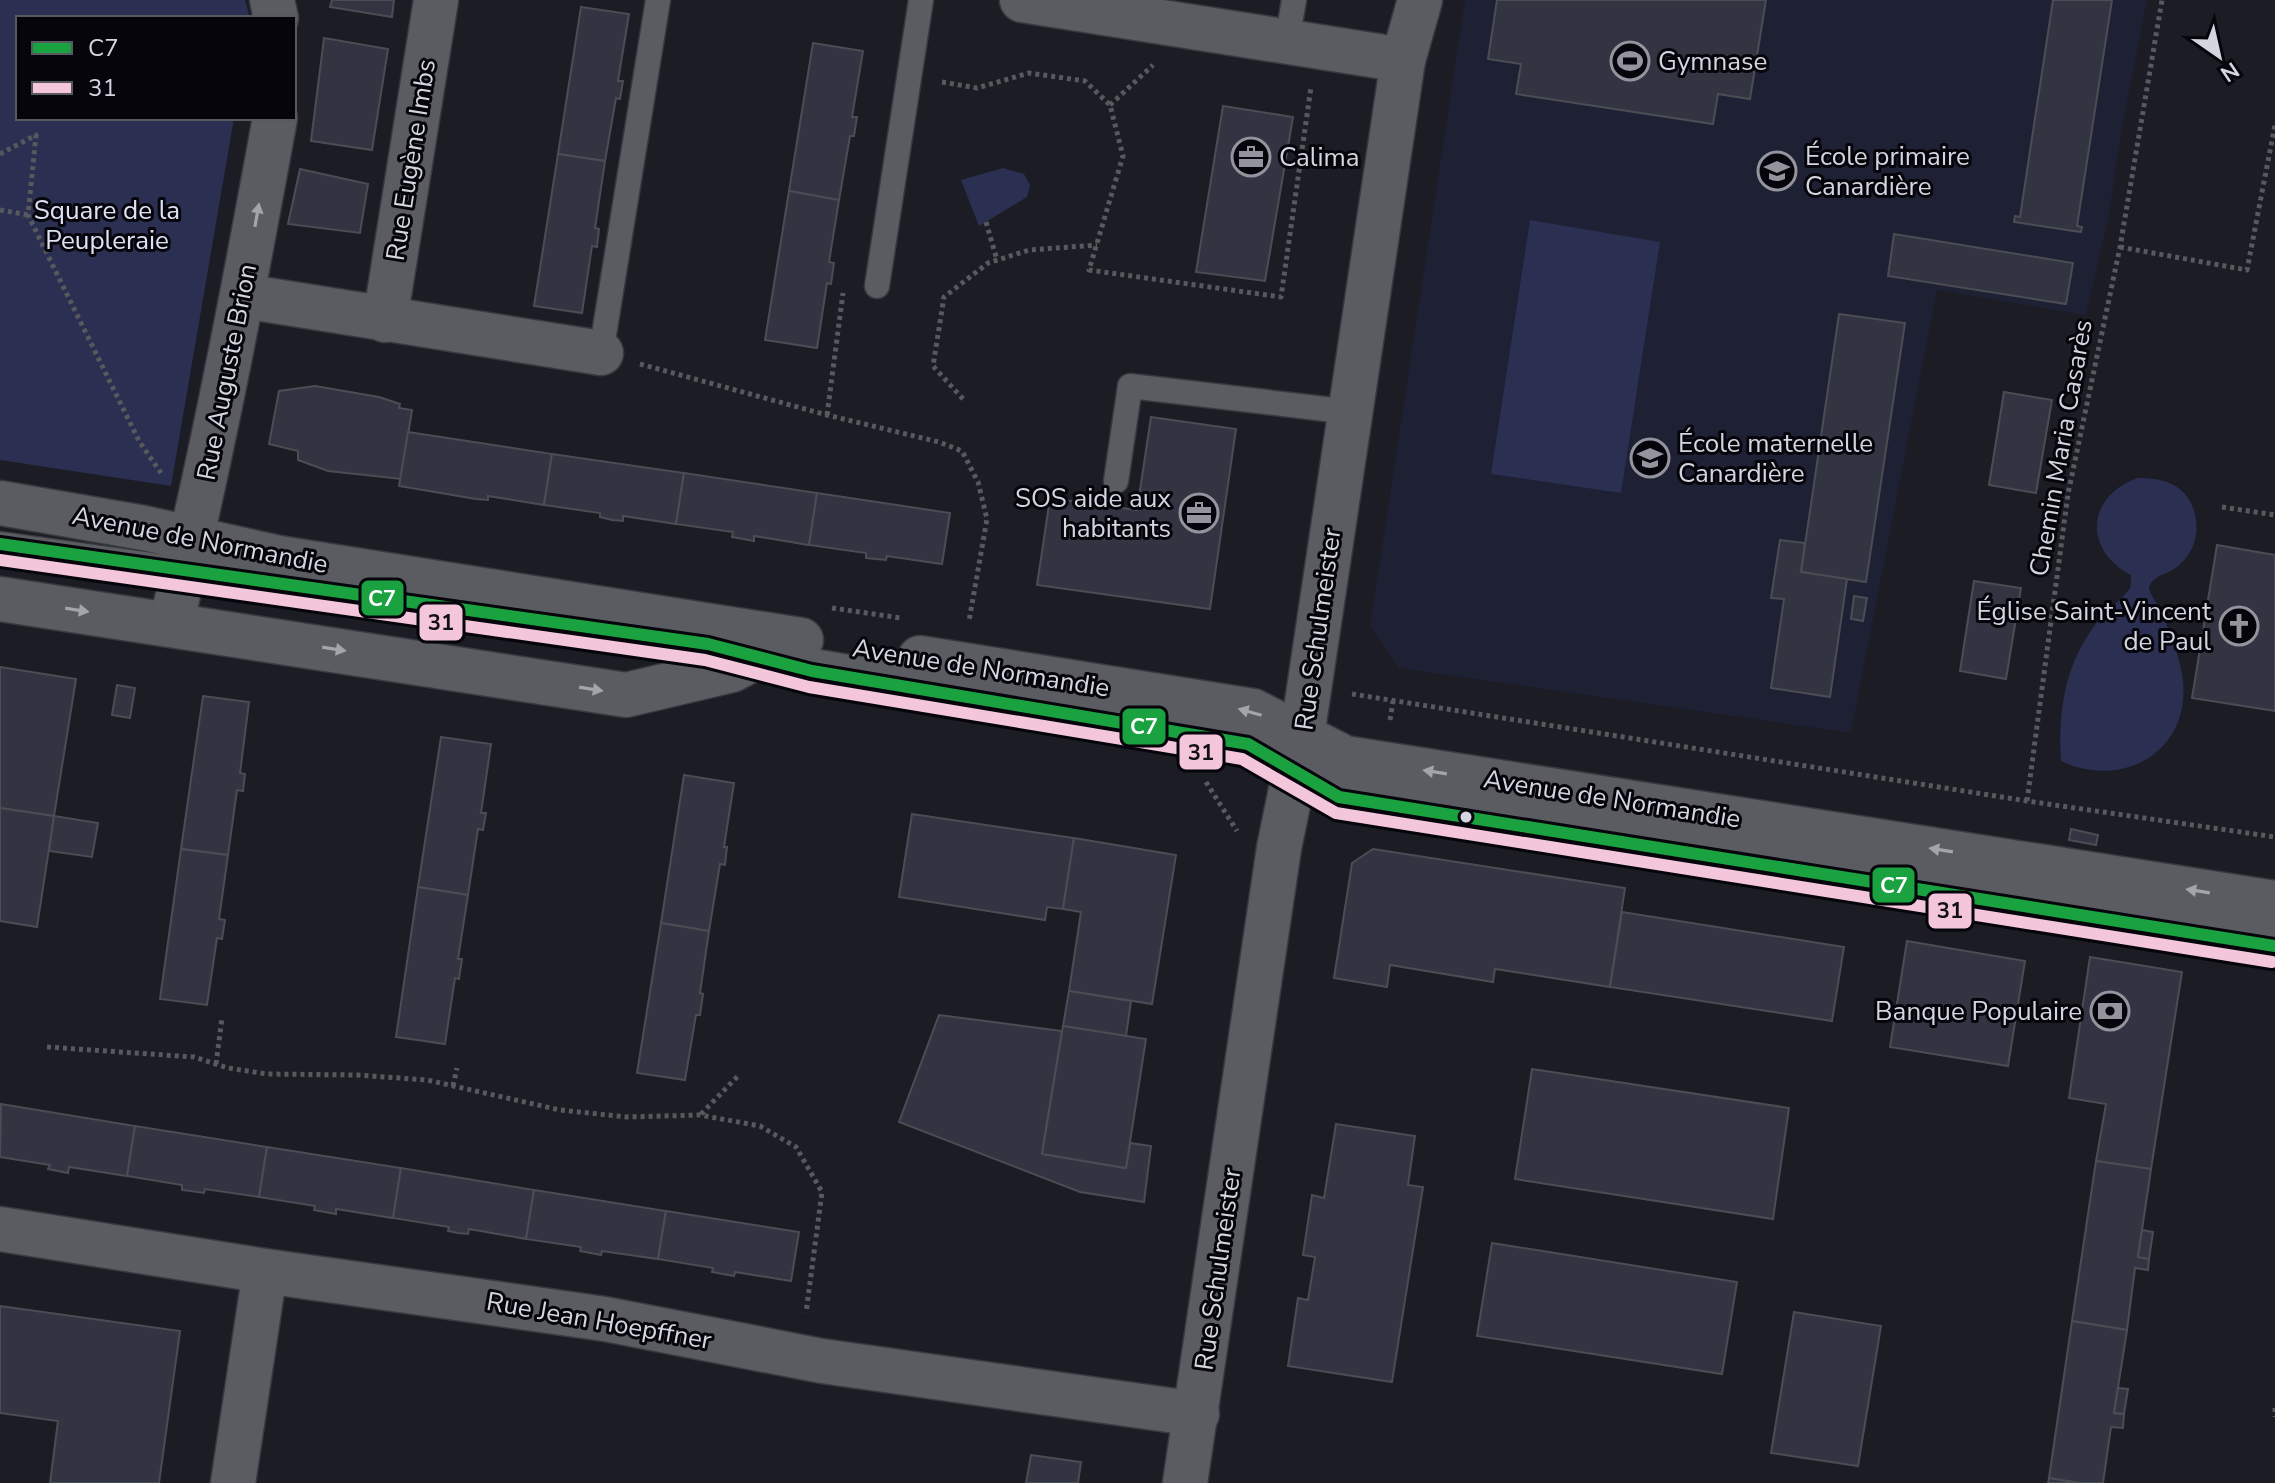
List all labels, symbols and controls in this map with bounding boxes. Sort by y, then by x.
legend [16,16,296,120]
north arrow [2179,16,2259,96]
text: C7 [88,32,119,64]
sports icon: Gymnase [1609,40,1651,82]
place label: Gymnase [1658,44,1767,79]
text: N [2214,55,2245,89]
street label: Rue Eugène Imbs [378,57,444,263]
text: 31 [88,72,117,104]
office icon: Calima [1230,136,1272,178]
place label: École primaire Canardière [1805,139,1970,204]
place label: Calima [1279,140,1360,175]
school or university icon: École primaire Canardière [1756,150,1798,192]
park label: Square de la Peupleraie [34,193,180,258]
one-way arrow [252,202,264,227]
street label: Rue Auguste Brion [189,261,265,483]
street label: Chemin Maria Casarès [2021,317,2101,579]
place label: École maternelle Canardière [1678,426,1873,491]
school or university icon: École maternelle Canardière [1629,437,1671,479]
place label: SOS aide aux habitants [1015,481,1171,546]
office icon: SOS aide aux habitants [1178,492,1220,534]
street label: Avenue de Normandie [69,498,331,582]
street label: Rue Schulmeister [1286,525,1350,733]
line badge: C7 [360,579,405,617]
text: C7 [368,584,396,614]
place label: Église Saint-Vincent de Paul [1977,594,2212,659]
line badge: 31 [418,603,464,642]
one-way arrow [65,604,90,617]
church icon: Église Saint-Vincent de Paul [2218,605,2260,647]
text: 31 [428,608,454,638]
street label: Avenue de Normandie [850,630,1112,706]
one-way arrow [322,643,347,656]
one-way arrow [579,683,604,696]
one-way arrow [1238,705,1262,718]
line badge: C7 [1121,707,1167,746]
text: C7 [1130,712,1158,742]
line badge: 31 [1178,733,1224,771]
text: 31 [1188,738,1214,768]
street label: Avenue de Normandie [1481,761,1743,837]
one-way arrow [1422,765,1447,778]
unlabelled marker [1458,809,1474,825]
one-way arrow [1928,844,1953,856]
line badge: C7 [1871,866,1916,904]
text: C7 [1880,871,1908,901]
one-way arrow [2185,884,2210,896]
line badge: 31 [1927,892,1973,930]
text: 31 [1937,896,1963,926]
bank icon: Banque Populaire [2089,990,2131,1032]
place label: Banque Populaire [1875,994,2082,1029]
street label: Rue Schulmeister [1186,1165,1250,1373]
street label: Rue Jean Hoepffner [484,1284,715,1358]

